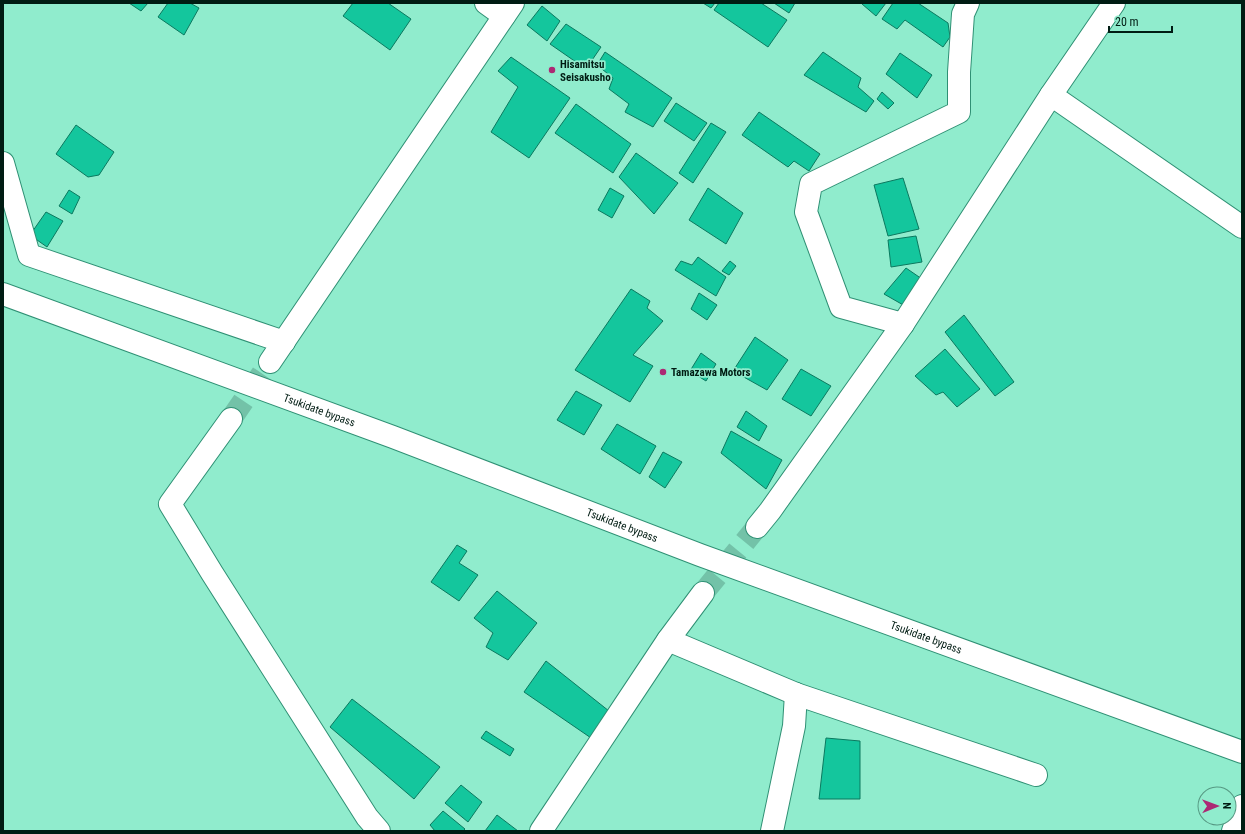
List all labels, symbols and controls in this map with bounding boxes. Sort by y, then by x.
scale bar [1109,8,1172,34]
text: 20 m [1115,15,1139,29]
place label: Hisamitsu Seisakusho [560,58,611,84]
marker: Hisamitsu Seisakusho [547,65,557,75]
place label: Tamazawa Motors [671,366,751,379]
marker: Tamazawa Motors [658,367,668,377]
street label: Tsukidate bypass [282,391,357,430]
street label: Tsukidate bypass [585,506,660,545]
street label: Tsukidate bypass [888,619,964,657]
north arrow [1197,786,1237,826]
text: N [1220,802,1233,810]

